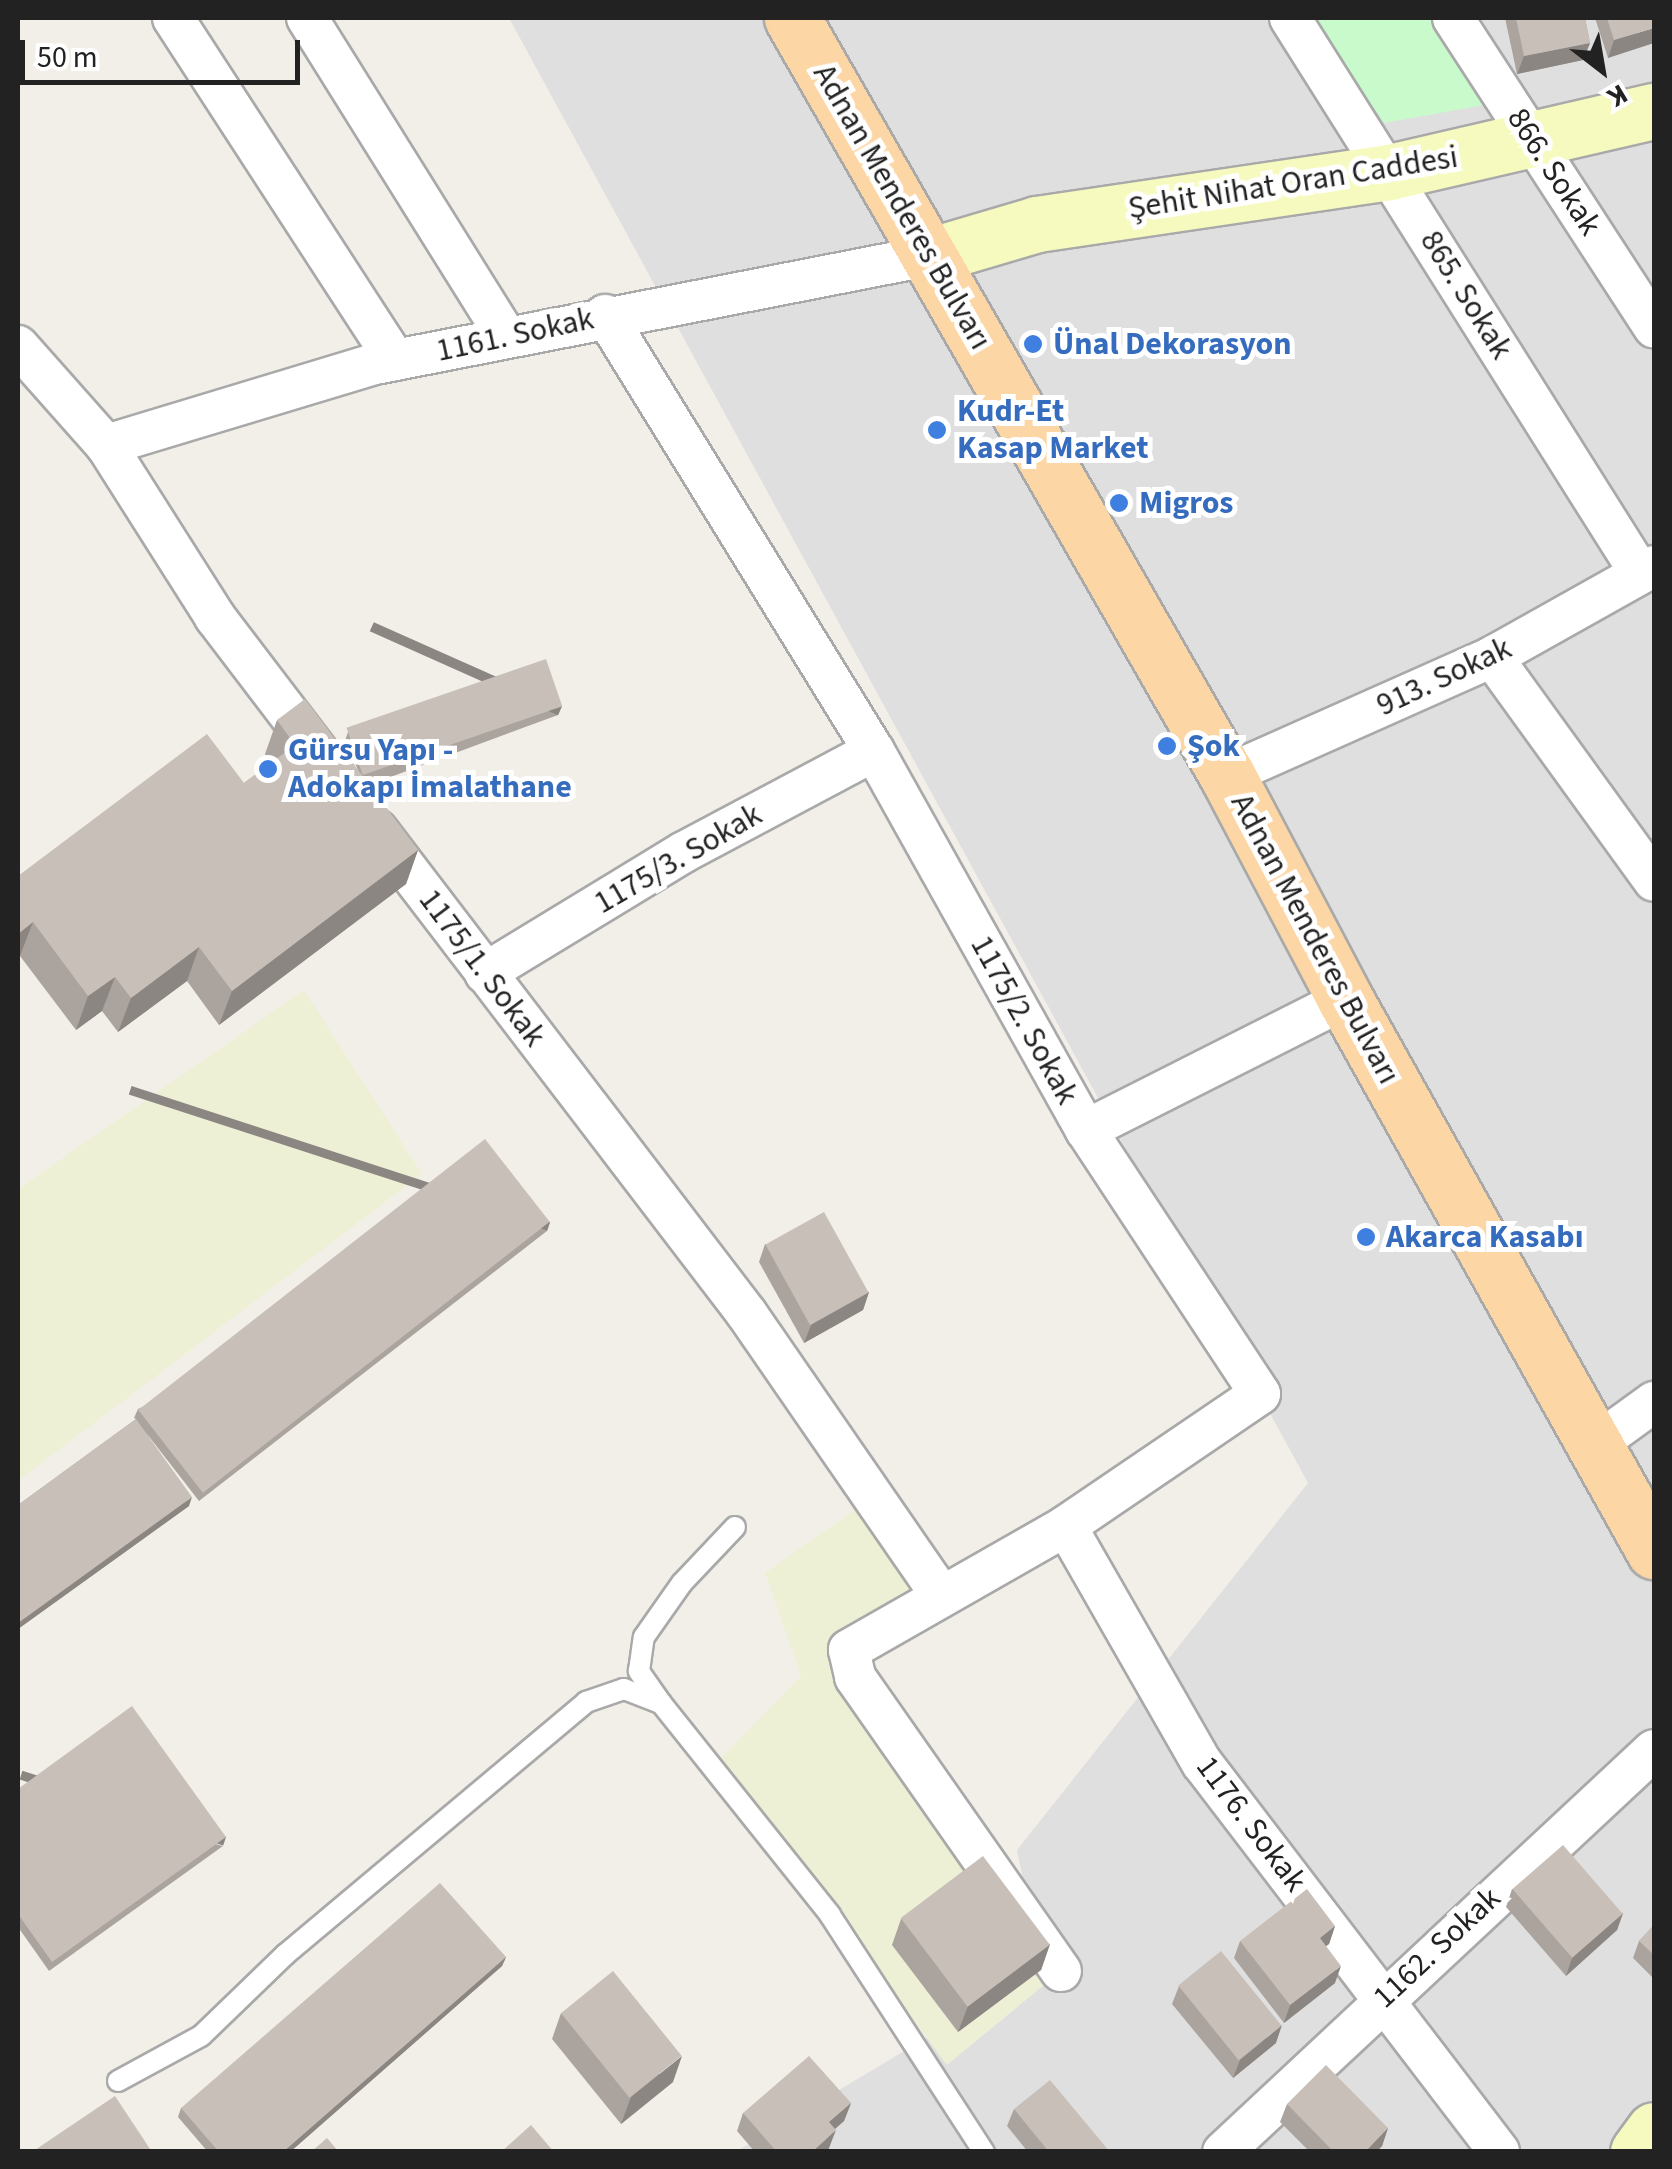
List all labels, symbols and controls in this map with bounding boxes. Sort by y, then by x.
scale bar [25,20,305,82]
north arrow [1552,20,1652,120]
text: 50 m [37,36,98,79]
street label: Adnan Menderes Bulvarı [805,57,999,357]
text: K [1600,74,1635,117]
street label: 866. Sokak [1499,101,1609,243]
street label: Şehit Nihat Oran Caddesi [1126,138,1460,228]
street label: 865. Sokak [1412,224,1520,366]
street label: 1161. Sokak [433,300,597,370]
place label: Ünal Dekorasyon [1053,325,1292,363]
marker: Ünal Dekorasyon [1022,333,1044,355]
place label: Kudr-Et Kasap Market [957,393,1148,468]
marker: Kudr-Et Kasap Market [926,419,948,441]
place label: Migros [1139,484,1233,522]
marker: Migros [1108,492,1130,514]
street label: 913. Sokak [1371,629,1517,725]
place label: Şok [1187,727,1240,765]
place label: Gürsu Yapı - Adokapı İmalathane [288,732,572,807]
marker: Şok [1156,735,1178,757]
marker: Gürsu Yapı - Adokapı İmalathane [257,758,279,780]
street label: Adnan Menderes Bulvarı [1222,787,1408,1091]
street label: 1175/3. Sokak [587,796,769,922]
street label: 1175/1. Sokak [410,882,554,1054]
street label: 1175/2. Sokak [962,929,1086,1111]
place label: Akarca Kasabı [1386,1218,1584,1256]
marker: Akarca Kasabı [1355,1226,1377,1248]
street label: 1176. Sokak [1188,1749,1314,1899]
street label: 1162. Sokak [1365,1879,1509,2017]

